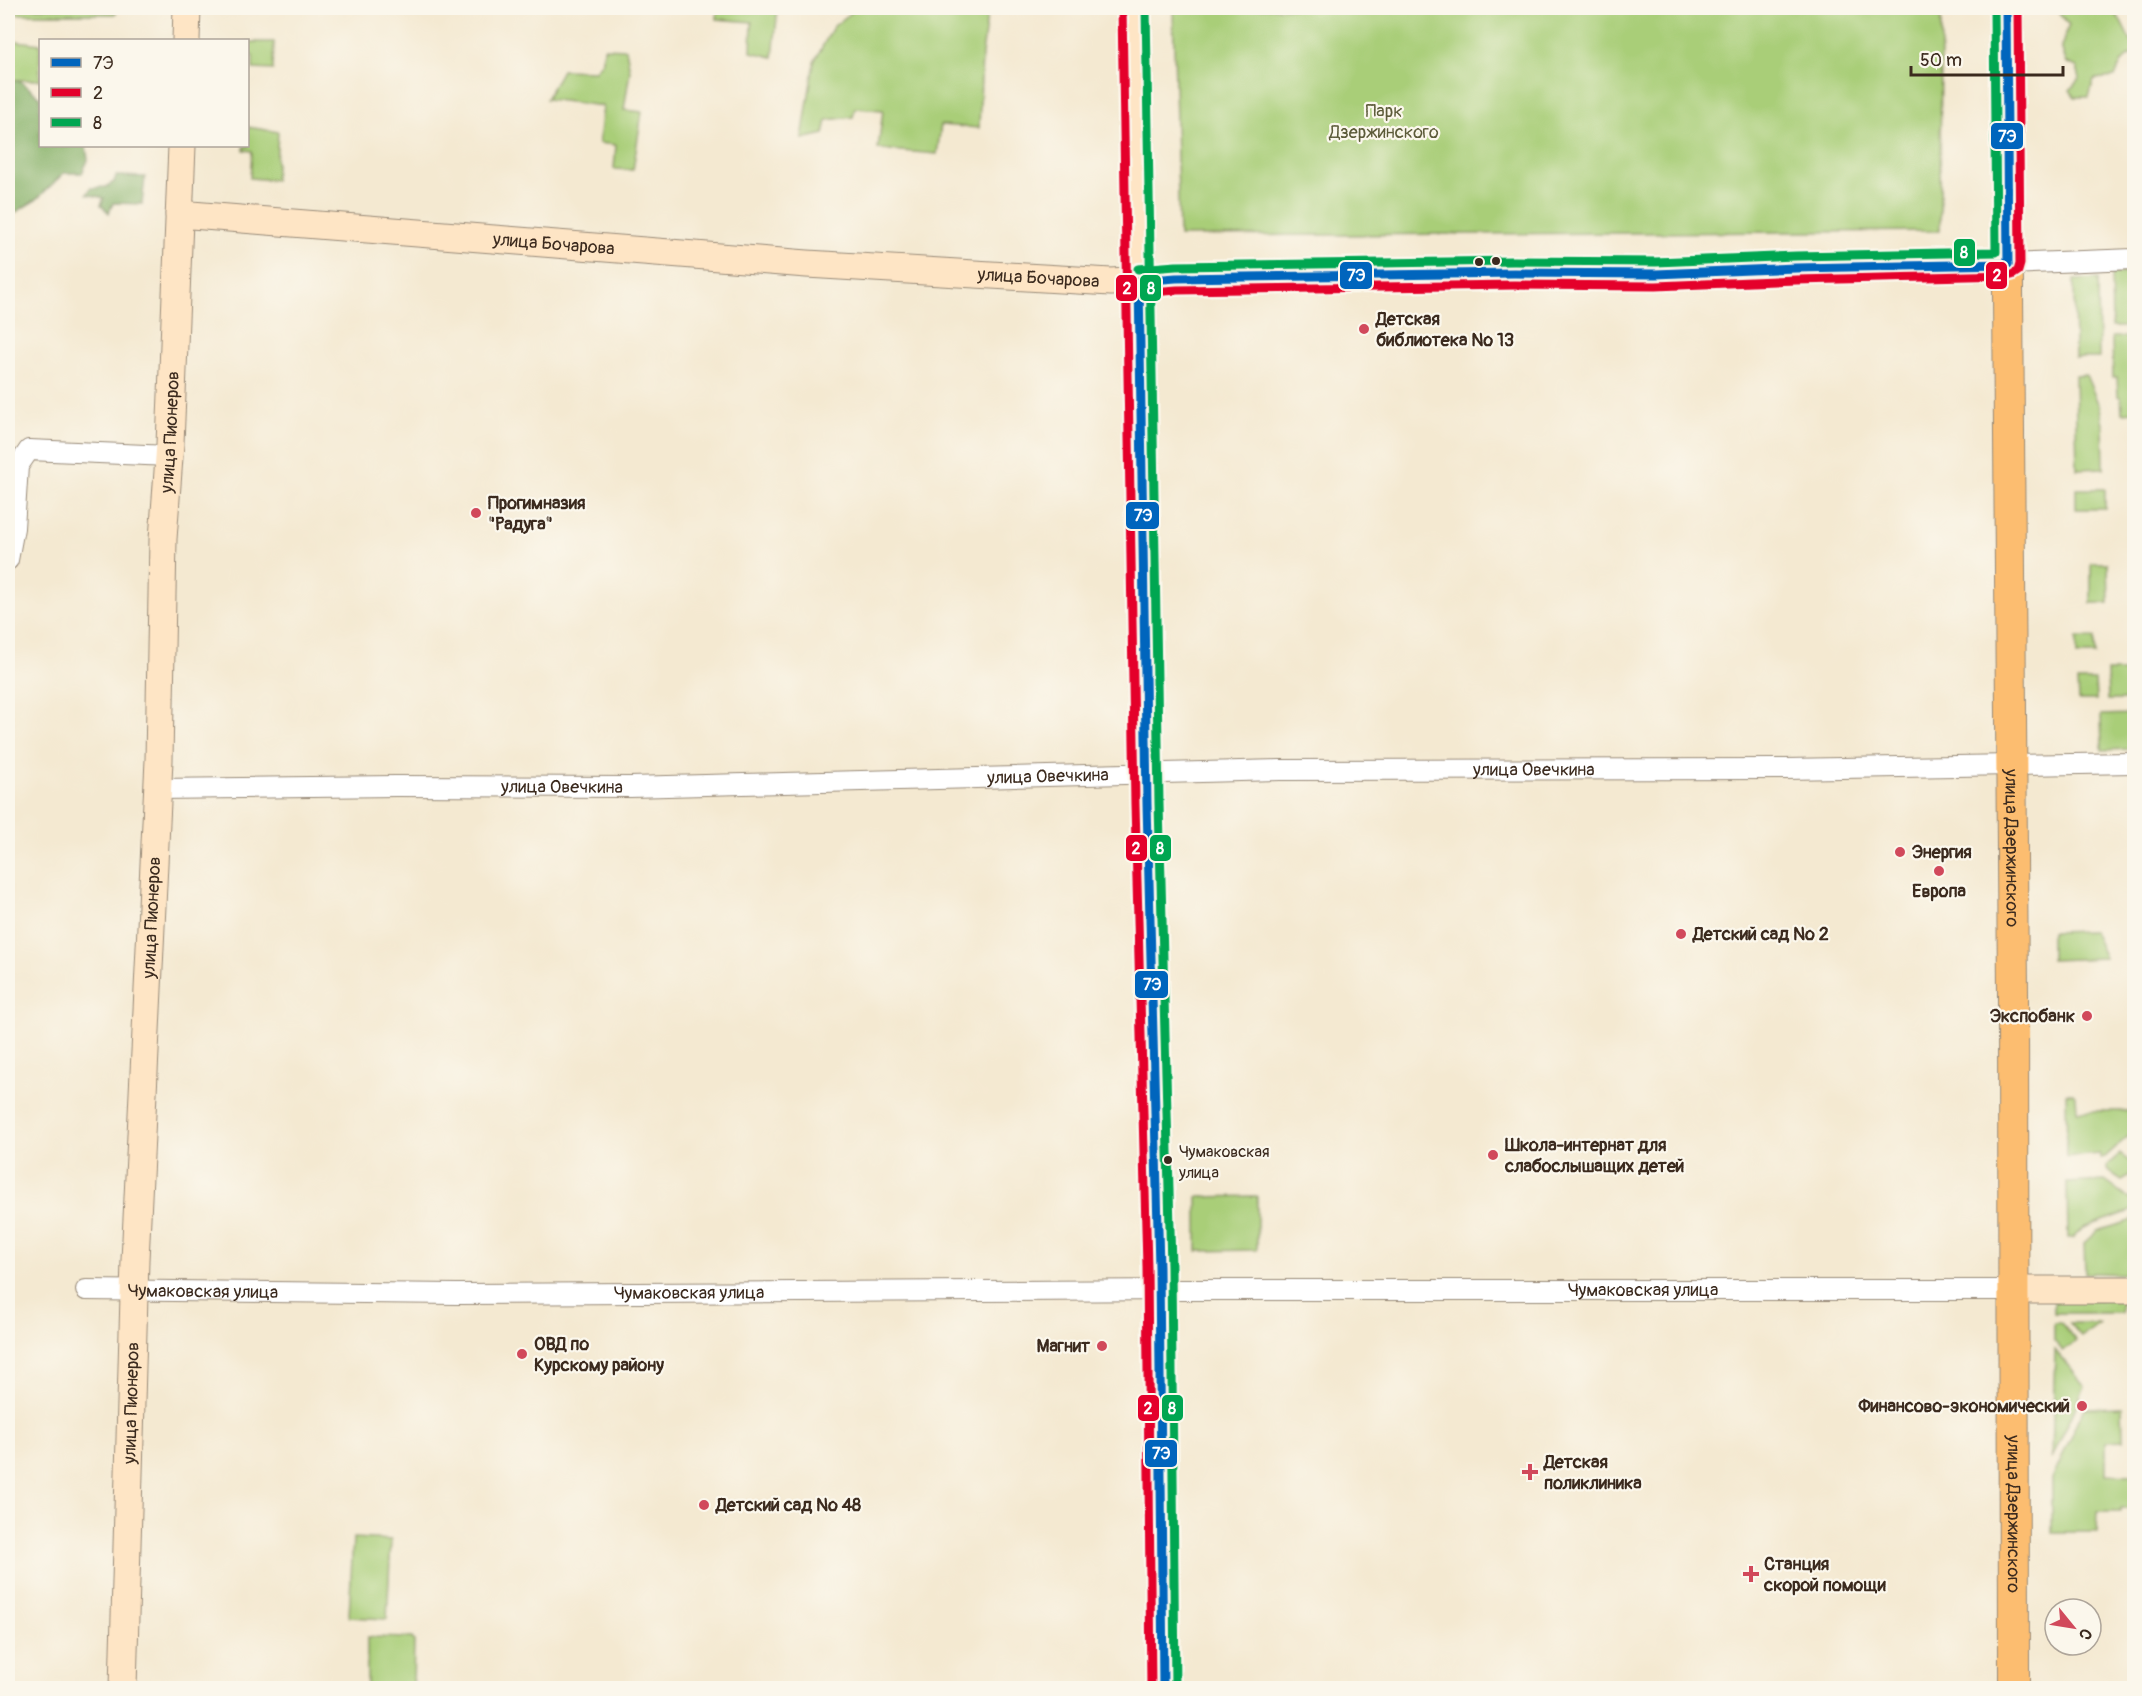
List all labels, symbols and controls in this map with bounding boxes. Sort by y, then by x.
legend [39,39,249,147]
scale bar [1911,39,2062,77]
text: 50 m [1920,49,1962,72]
text: 7Э [93,52,114,75]
text: 2 [93,82,103,105]
park label: Парк Дзержинского [1328,100,1439,144]
text: 8 [93,112,102,135]
line badge: 7Э [1990,122,2024,150]
text: 7Э [1998,127,2016,147]
street label: улица Бочарова [491,228,616,261]
line badge: 8 [1953,238,1976,267]
text: 8 [1960,243,1968,263]
unlabelled marker [1490,255,1502,267]
unlabelled marker [1473,256,1485,268]
line badge: 7Э [1339,261,1373,290]
line badge: 2 [1985,261,2008,290]
street label: улица Бочарова [976,263,1100,293]
text: 7Э [1347,266,1365,286]
text: 2 [1993,266,2002,286]
line badge: 2 [1115,274,1138,302]
line badge: 8 [1139,274,1162,302]
text: 2 [1123,279,1132,299]
text: 8 [1147,279,1155,299]
place label: Детская библиотека № 13 [1375,308,1514,352]
marker: Детская библиотека № 13 [1357,322,1371,336]
street label: улица Пионеров [155,371,185,495]
place label: Прогимназия "Радуга" [488,492,585,536]
line badge: 7Э [1125,501,1160,530]
marker: Прогимназия "Радуга" [469,506,483,520]
text: 7Э [1134,506,1152,526]
street label: улица Овечкина [1472,758,1595,782]
street label: улица Овечкина [986,763,1109,790]
street label: улица Дзержинского [1999,768,2024,927]
street label: улица Овечкина [500,775,623,799]
line badge: 2 [1125,834,1148,862]
line badge: 8 [1149,834,1172,862]
text: 2 [1132,839,1141,859]
text: 8 [1156,839,1164,859]
place label: Энергия [1912,841,1972,864]
marker: Энергия [1893,845,1907,859]
street label: улица Пионеров [137,856,166,980]
marker: Европа [1932,864,1946,878]
place label: Европа [1912,880,1967,903]
place label: Детский сад № 2 [1692,923,1829,946]
marker: Детский сад № 2 [1674,927,1688,941]
line badge: 7Э [1134,970,1169,999]
text: 7Э [1143,975,1161,995]
place label: Экспобанк [1990,1005,2075,1028]
marker: Экспобанк [2080,1009,2094,1023]
place label: Школа-интернат для слабослышащих детей [1504,1134,1684,1178]
place label: Чумаковская улица [1178,1142,1269,1183]
marker: Школа-интернат для слабослышащих детей [1486,1148,1500,1162]
marker: Чумаковская улица [1162,1154,1174,1166]
street label: Чумаковская улица [128,1279,278,1304]
street label: Чумаковская улица [1568,1279,1718,1302]
street label: Чумаковская улица [614,1281,764,1305]
place label: ОВД по Курскому району [534,1333,664,1377]
place label: Магнит [1037,1335,1091,1358]
marker: Магнит [1095,1339,1109,1353]
street label: улица Пионеров [118,1342,145,1465]
marker: ОВД по Курскому району [515,1347,529,1361]
line badge: 2 [1137,1394,1160,1422]
line badge: 8 [1161,1394,1184,1422]
place label: Финансово-экономический [1857,1395,2070,1418]
text: 2 [1144,1399,1153,1419]
text: 8 [1168,1399,1176,1419]
marker: Финансово-экономический [2075,1399,2089,1413]
street label: улица Дзержинского [2002,1434,2025,1593]
line badge: 7Э [1144,1439,1178,1468]
text: 7Э [1152,1444,1170,1464]
place label: Детская поликлиника [1543,1451,1642,1495]
marker: Детская поликлиника [1521,1463,1539,1481]
place label: Детский сад № 48 [715,1494,861,1517]
marker: Детский сад № 48 [697,1498,711,1512]
place label: Станция скорой помощи [1763,1553,1886,1597]
marker: Станция скорой помощи [1742,1565,1760,1583]
north arrow [2043,1597,2103,1657]
text: С [2074,1625,2096,1643]

